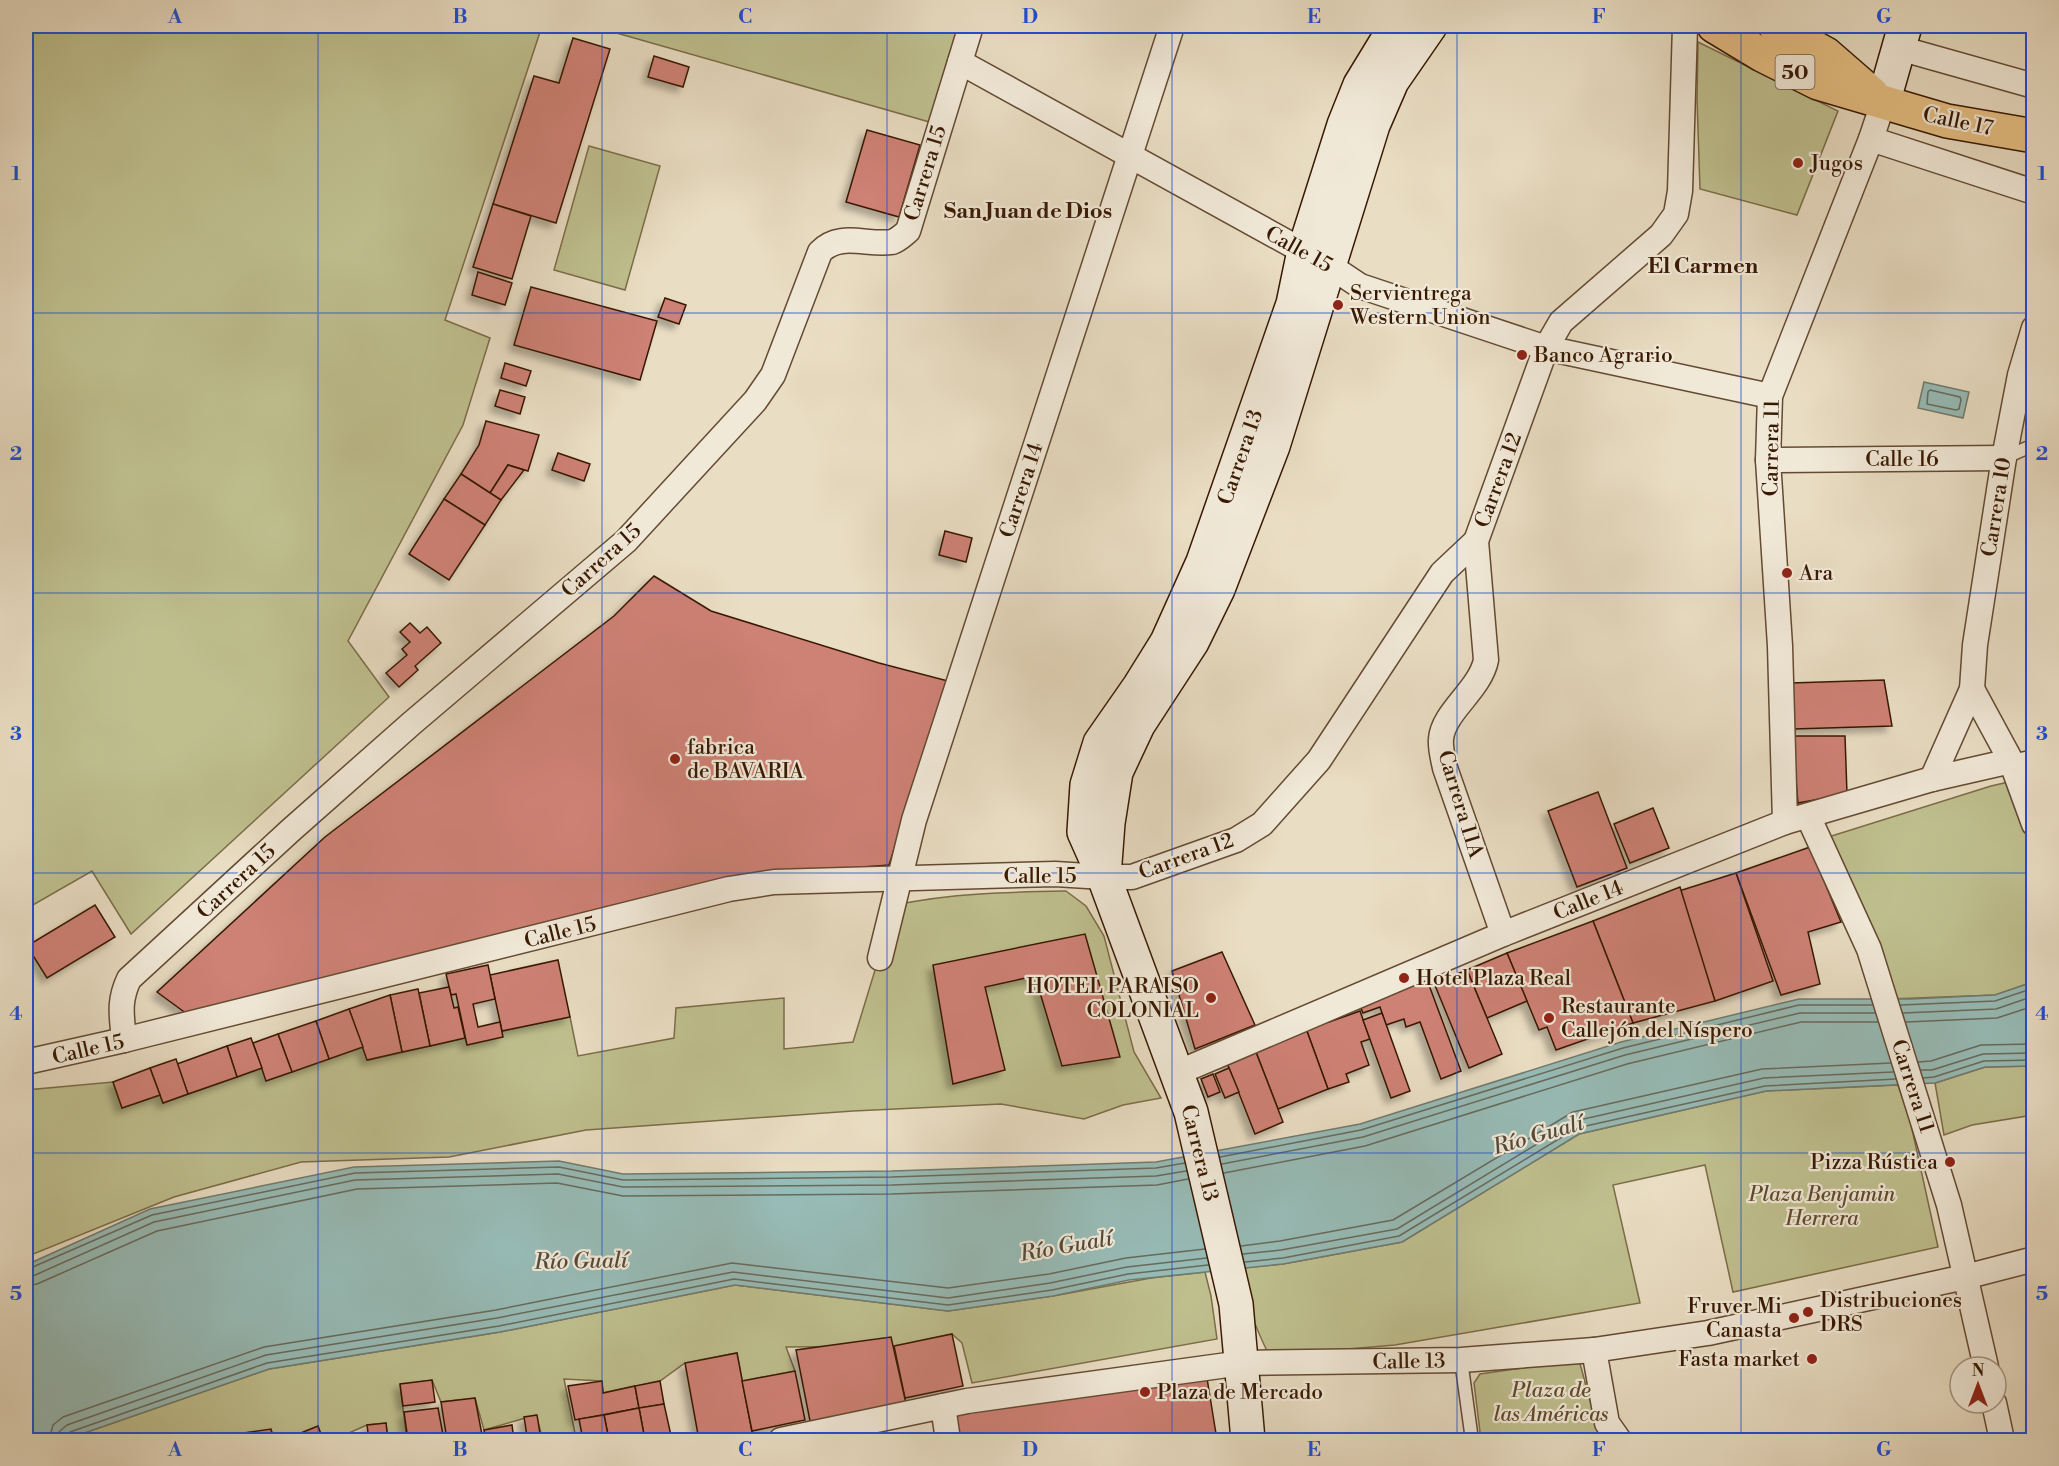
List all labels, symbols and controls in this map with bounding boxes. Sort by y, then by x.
text: A [167,5,183,30]
text: B [452,5,468,30]
text: C [738,5,752,30]
text: D [1022,5,1038,30]
text: E [1307,5,1321,30]
text: F [1592,5,1606,30]
text: G [1876,5,1892,30]
road number: 50 [1776,55,1814,89]
street label: Calle 17 [1920,102,1996,142]
street label: Carrera 15 [899,122,953,224]
place label: Jugos [1809,151,1863,177]
marker: Jugos [1791,156,1805,170]
text: 1 [11,162,21,187]
text: 1 [2037,162,2047,187]
district label: San Juan de Dios [944,198,1112,225]
street label: Calle 15 [1260,221,1337,279]
district label: El Carmen [1648,253,1759,280]
place label: Servientrega Western Union [1349,281,1491,331]
marker: Servientrega Western Union [1331,298,1345,312]
place label: Banco Agrario [1533,343,1673,369]
marker: Banco Agrario [1515,348,1529,362]
street label: Carrera 11 [1758,399,1786,497]
street label: Carrera 13 [1213,406,1269,508]
street label: Carrera 12 [1470,429,1528,532]
street label: Carrera 14 [994,439,1050,541]
text: 2 [10,442,22,467]
text: 2 [2036,442,2048,467]
street label: Calle 16 [1865,447,1939,473]
street label: Carrera 10 [1976,456,2018,559]
street label: Carrera 15 [556,518,647,603]
place label: Ara [1798,561,1833,587]
marker: Ara [1780,566,1794,580]
text: 3 [10,722,22,747]
text: 3 [2036,722,2048,747]
place label: fabrica de BAVARIA [687,735,805,785]
street label: Carrera 11A [1431,747,1489,862]
marker: fabrica de BAVARIA [668,752,682,766]
street label: Carrera 12 [1135,828,1238,886]
street label: Carrera 15 [192,839,282,925]
street label: Calle 15 [1003,864,1077,890]
street label: Calle 14 [1550,875,1627,927]
street label: Calle 15 [522,912,599,954]
place label: Hotel Plaza Real [1416,966,1571,992]
marker: Hotel Plaza Real [1397,971,1411,985]
place label: HOTEL PARAISO COLONIAL [1026,974,1199,1024]
marker: HOTEL PARAISO COLONIAL [1204,991,1218,1005]
place label: Restaurante Callejón del Níspero [1561,994,1753,1044]
text: 4 [9,1002,23,1027]
text: 4 [2035,1002,2049,1027]
marker: Restaurante Callejón del Níspero [1542,1011,1556,1025]
street label: Calle 15 [50,1029,127,1071]
street label: Carrera 11 [1885,1036,1939,1136]
street label: Carrera 13 [1174,1102,1224,1204]
water label: Río Gualí [1489,1109,1590,1162]
place label: Pizza Rústica [1810,1150,1938,1176]
marker: Pizza Rústica [1943,1155,1957,1169]
park label: Plaza Benjamin Herrera [1748,1182,1896,1232]
water label: Río Gualí [1017,1225,1118,1268]
water label: Río Gualí [533,1247,631,1276]
text: 5 [10,1282,22,1307]
text: 5 [2036,1282,2048,1307]
place label: Distribuciones DRS [1820,1288,1962,1338]
place label: Fruver Mi Canasta [1687,1294,1782,1344]
marker: Distribuciones DRS [1801,1305,1815,1319]
marker: Fruver Mi Canasta [1787,1311,1801,1325]
place label: Fasta market [1678,1347,1801,1373]
street label: Calle 13 [1372,1348,1446,1376]
marker: Fasta market [1805,1352,1819,1366]
north arrow [1948,1355,2008,1415]
text: N [1972,1361,1985,1381]
park label: Plaza de las Américas [1494,1378,1609,1428]
place label: Plaza de Mercado [1157,1380,1323,1406]
marker: Plaza de Mercado [1138,1385,1152,1399]
text: A [167,1438,183,1463]
text: B [452,1438,468,1463]
text: C [738,1438,752,1463]
text: D [1022,1438,1038,1463]
text: E [1307,1438,1321,1463]
text: F [1592,1438,1606,1463]
text: G [1876,1438,1892,1463]

